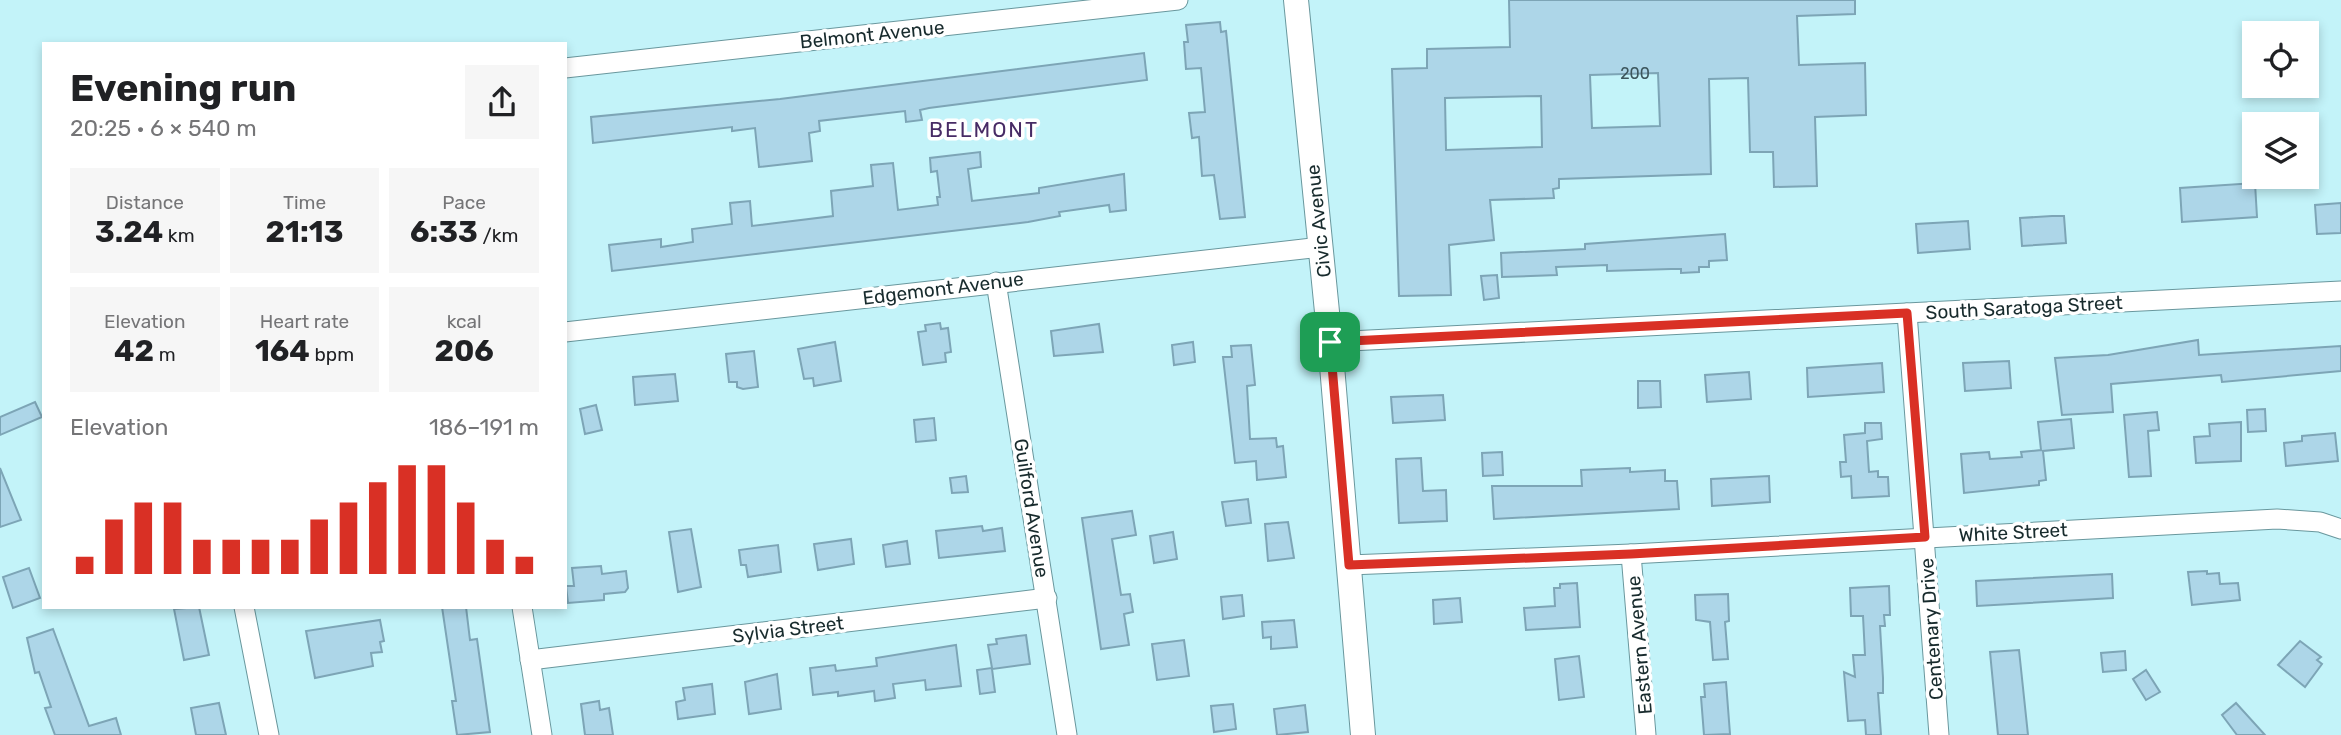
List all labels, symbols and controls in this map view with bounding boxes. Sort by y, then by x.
street label: Belmont Avenue [799,15,945,54]
map controls [2242,21,2319,189]
button: locate [2242,21,2319,98]
house number: 200 [1620,64,1650,83]
text: Evening run [70,65,296,111]
button: share [465,65,539,139]
button: layers [2242,112,2319,189]
text: 20:25 · 6 × 540 m [70,114,257,142]
district label: BELMONT [929,117,1039,142]
street label: Civic Avenue [1301,163,1336,279]
text: Distance [106,191,184,214]
text: Time [283,191,326,214]
text: Pace [442,191,486,214]
text: 3.24 [95,214,163,250]
text: 21:13 [266,214,343,250]
text: 6:33 [410,214,478,250]
text: km [163,224,195,247]
text: /km [478,224,518,247]
street label: Edgemont Avenue [861,267,1025,310]
street label: South Saratoga Street [1925,291,2124,324]
text: Elevation [104,310,186,333]
text: Heart rate [260,310,349,333]
text: kcal [447,310,482,333]
pin [1300,312,1360,372]
icon: arrive [1311,323,1349,361]
text: 42 [114,333,154,369]
text: 164 [255,333,310,369]
text: 206 [434,333,494,369]
text: m [154,343,176,366]
text: bpm [310,343,354,366]
text: Elevation [70,413,169,441]
text: 186–191 m [429,413,539,441]
street label: Guilford Avenue [1009,437,1054,579]
street label: White Street [1958,518,2069,547]
street label: Centenary Drive [1915,557,1948,701]
street label: Eastern Avenue [1622,575,1657,715]
street label: Sylvia Street [731,611,846,648]

